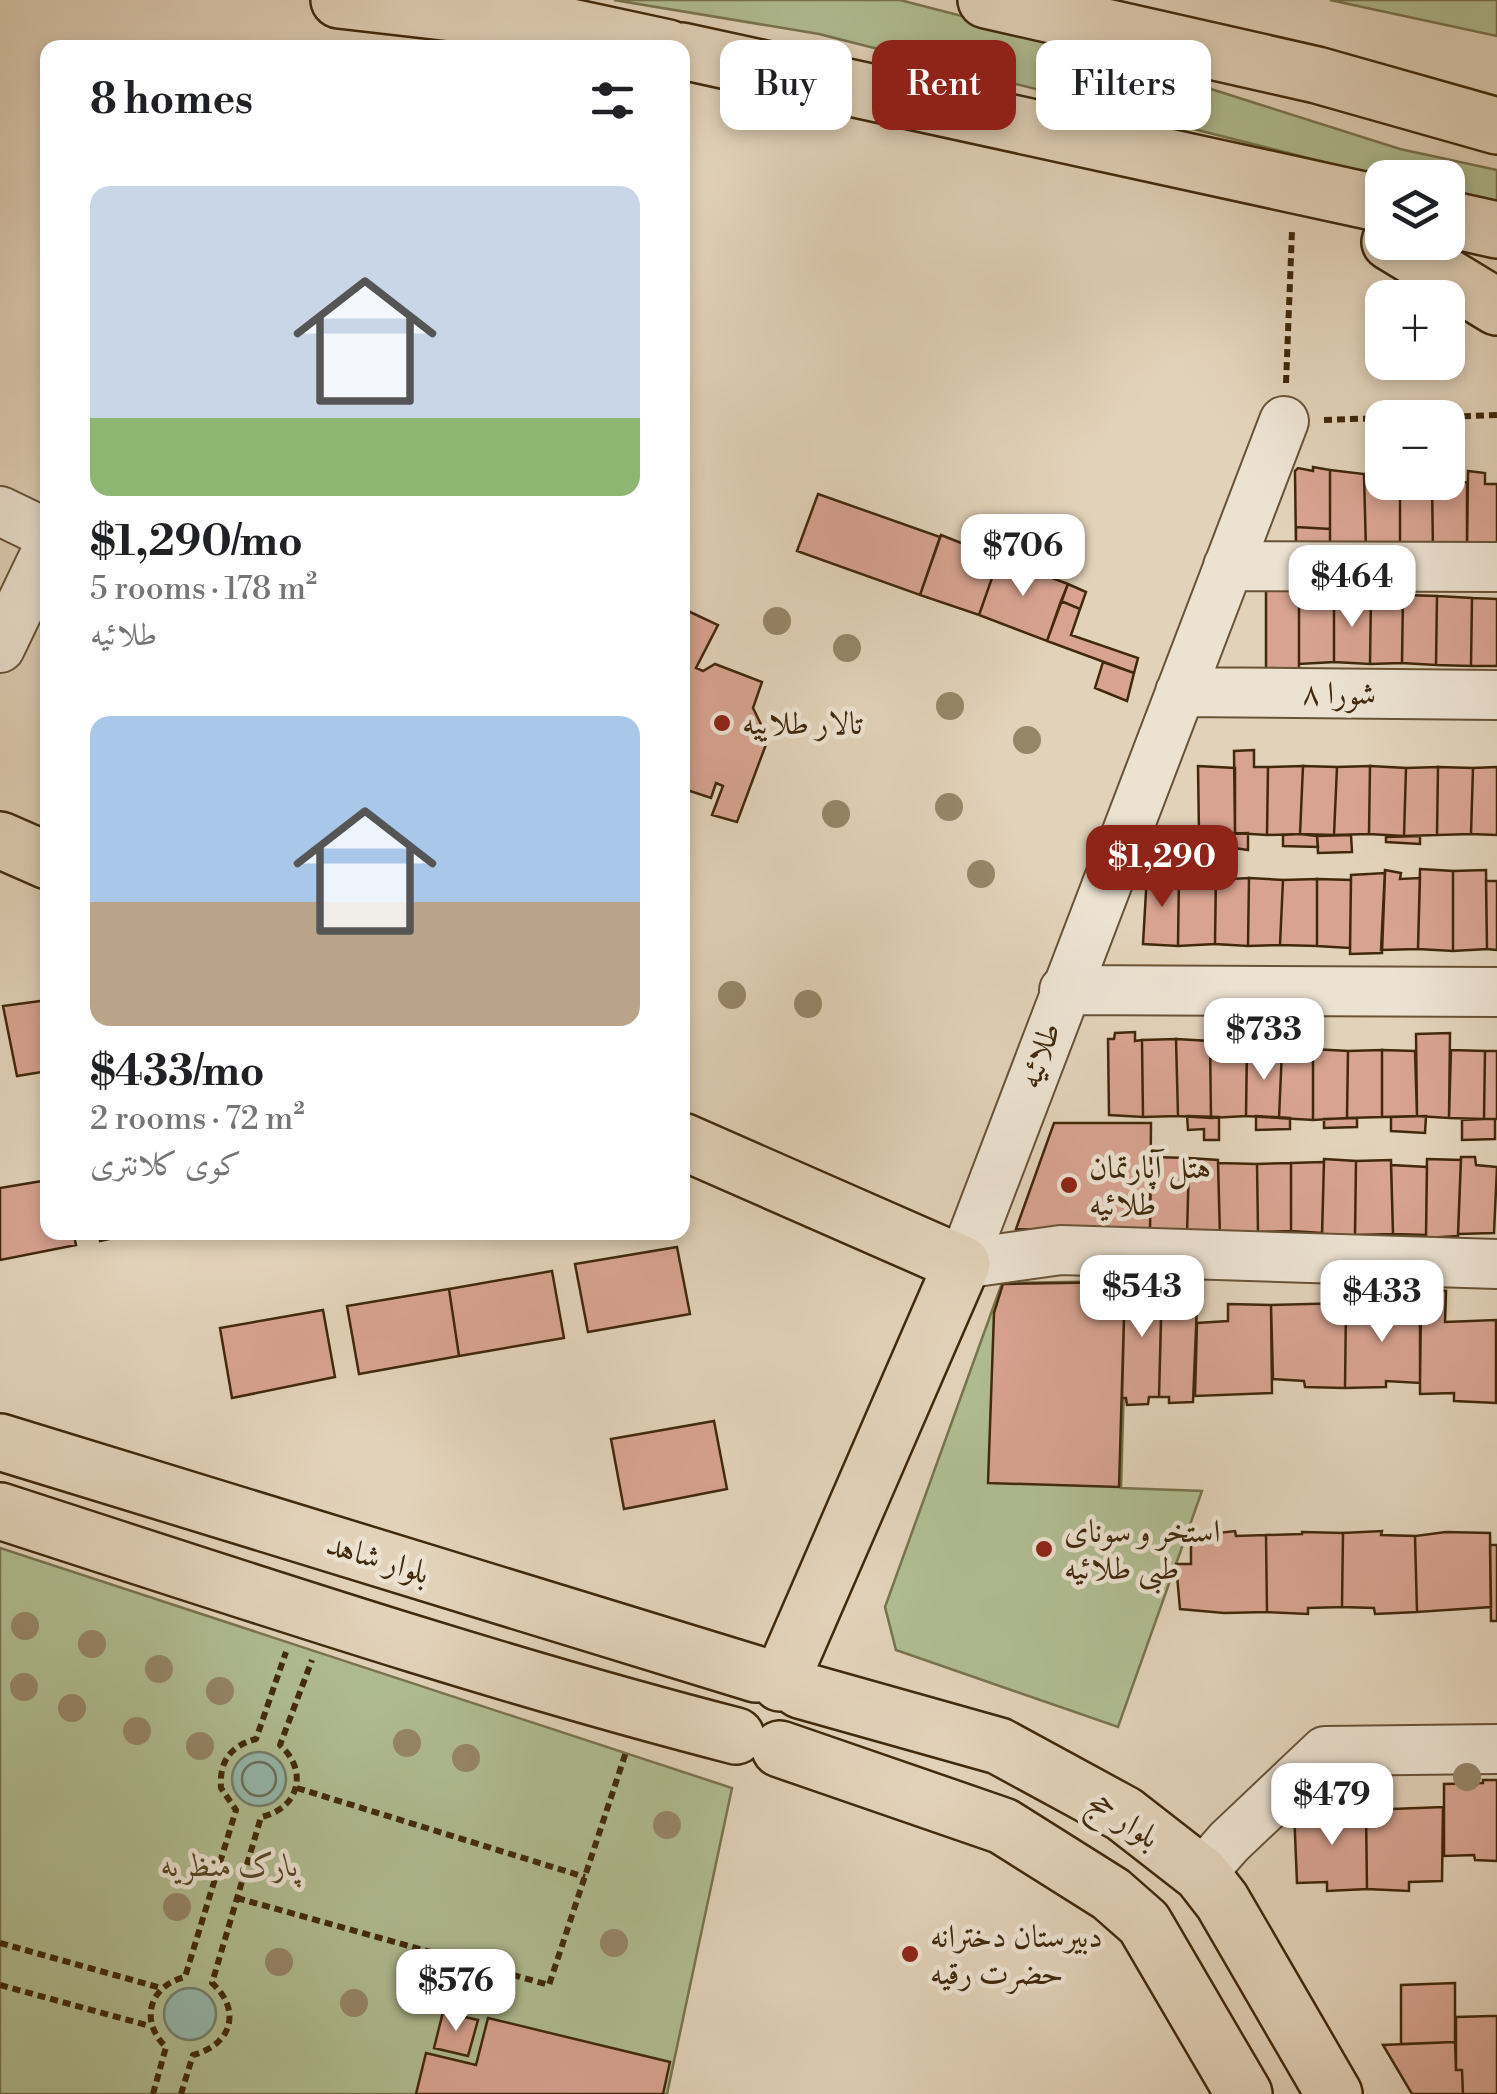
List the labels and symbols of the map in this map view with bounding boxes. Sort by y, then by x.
pin: $706 [964,514,1082,599]
pin: $464 [1293,545,1411,630]
street label: شورا ۸ [1302,673,1376,715]
place label: تالار طلاییه [742,704,863,744]
marker: تالار طلاییه [711,712,733,734]
pin: $1,290 [1081,825,1243,910]
pin: $733 [1205,998,1323,1083]
street label: طلائیه [1010,1017,1070,1094]
place label: هتل آپارتمان طلائیه [1089,1148,1211,1225]
marker: هتل آپارتمان طلائیه [1058,1174,1080,1196]
pin: $543 [1083,1255,1201,1340]
pin: $433 [1323,1260,1441,1345]
place label: استخر و سونای طبی طلائیه [1064,1512,1220,1594]
street label: بلوار شاهد [321,1524,434,1594]
marker: استخر و سونای طبی طلائیه [1033,1538,1055,1560]
pin: $479 [1273,1763,1391,1848]
street label: بلوار حج [1077,1782,1167,1863]
park label: پارک منظریه [161,1846,302,1888]
place label: دبیرستان دخترانه حضرت رقیه [930,1917,1103,1994]
marker: دبیرستان دخترانه حضرت رقیه [899,1943,921,1965]
pin: $576 [397,1949,515,2034]

